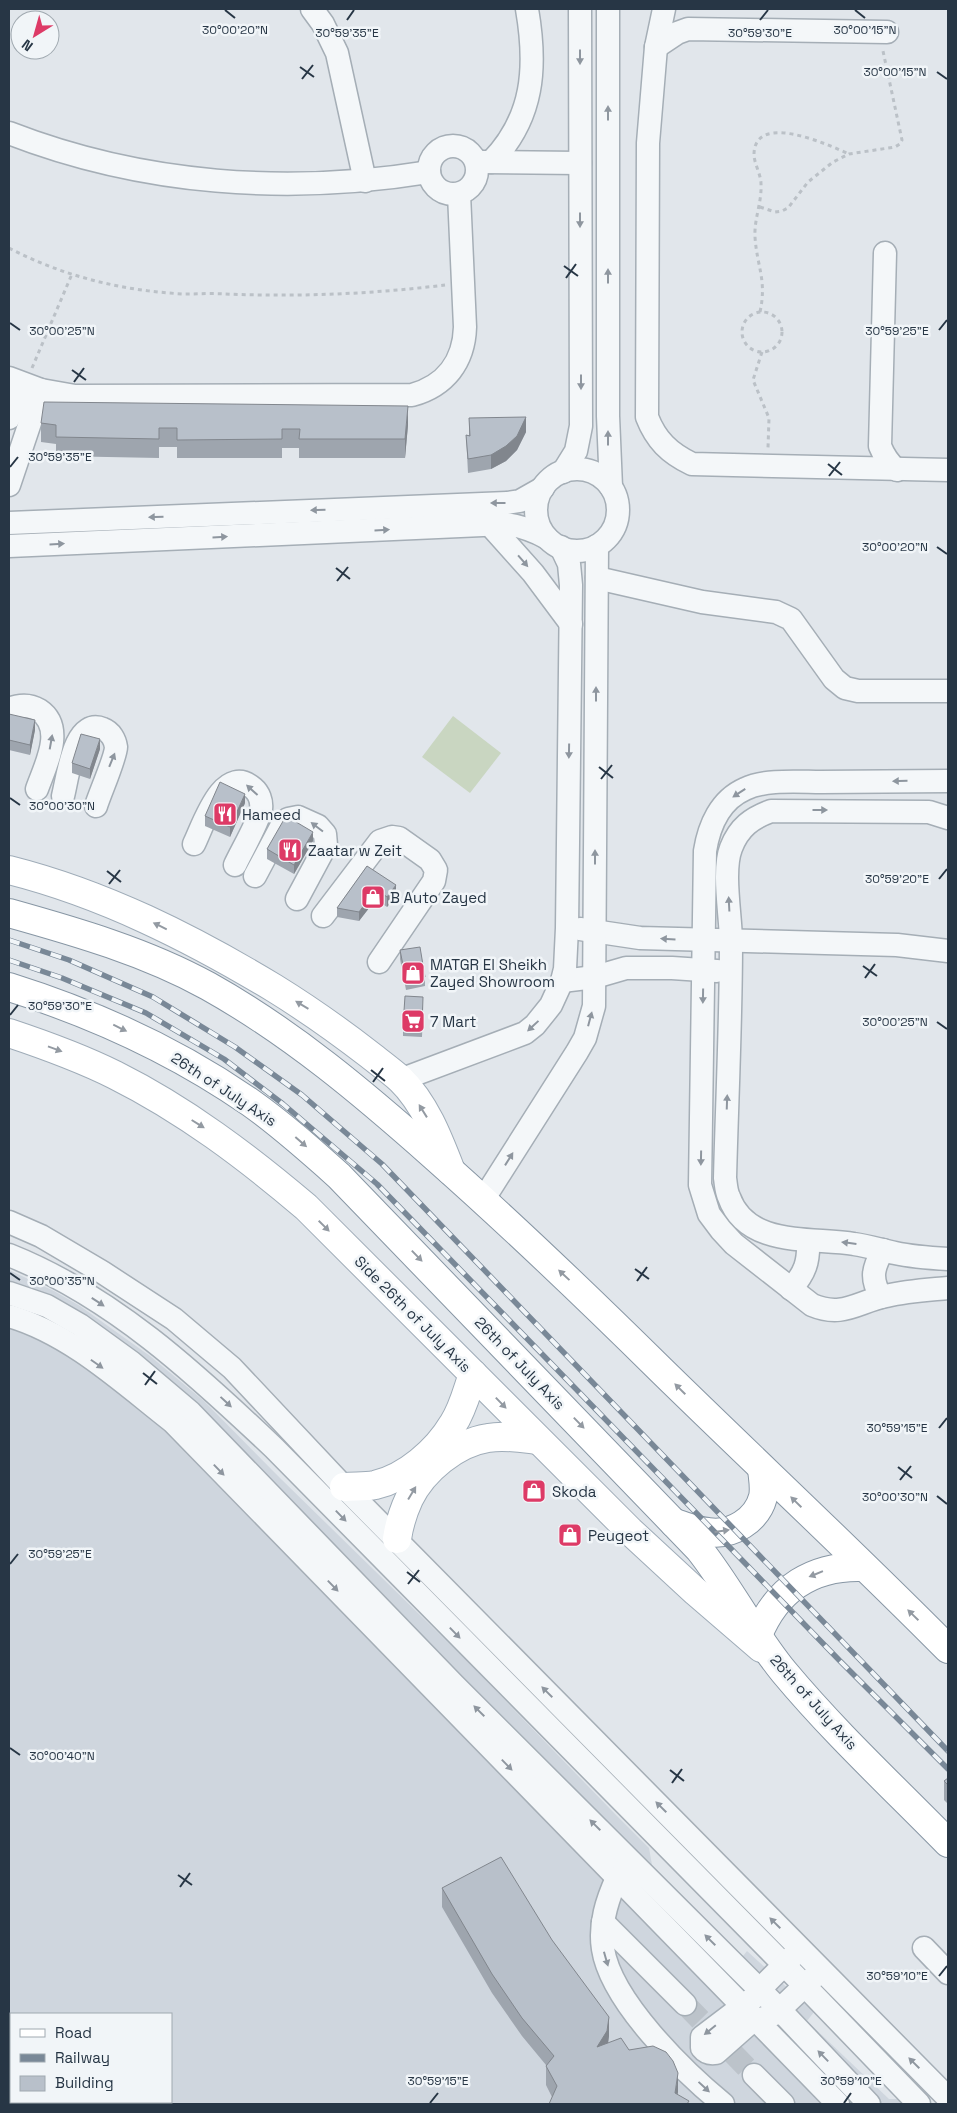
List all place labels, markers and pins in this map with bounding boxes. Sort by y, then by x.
restaurant icon: Hameed [212,801,238,827]
place label: Hameed [242,805,301,824]
restaurant icon: Zaatar w Zeit [277,837,303,863]
place label: Zaatar w Zeit [308,841,402,860]
shop icon: B Auto Zayed [360,884,386,910]
place label: B Auto Zayed [390,888,487,907]
place label: MATGR El Sheikh Zayed Showroom [430,955,555,991]
shop icon: MATGR El Sheikh Zayed Showroom [400,960,426,986]
supermarket icon: 7 Mart [400,1008,426,1034]
place label: 7 Mart [430,1012,477,1031]
shop icon: Skoda [521,1478,547,1504]
place label: Skoda [552,1482,597,1501]
shop icon: Peugeot [557,1522,583,1548]
place label: Peugeot [588,1526,649,1545]

